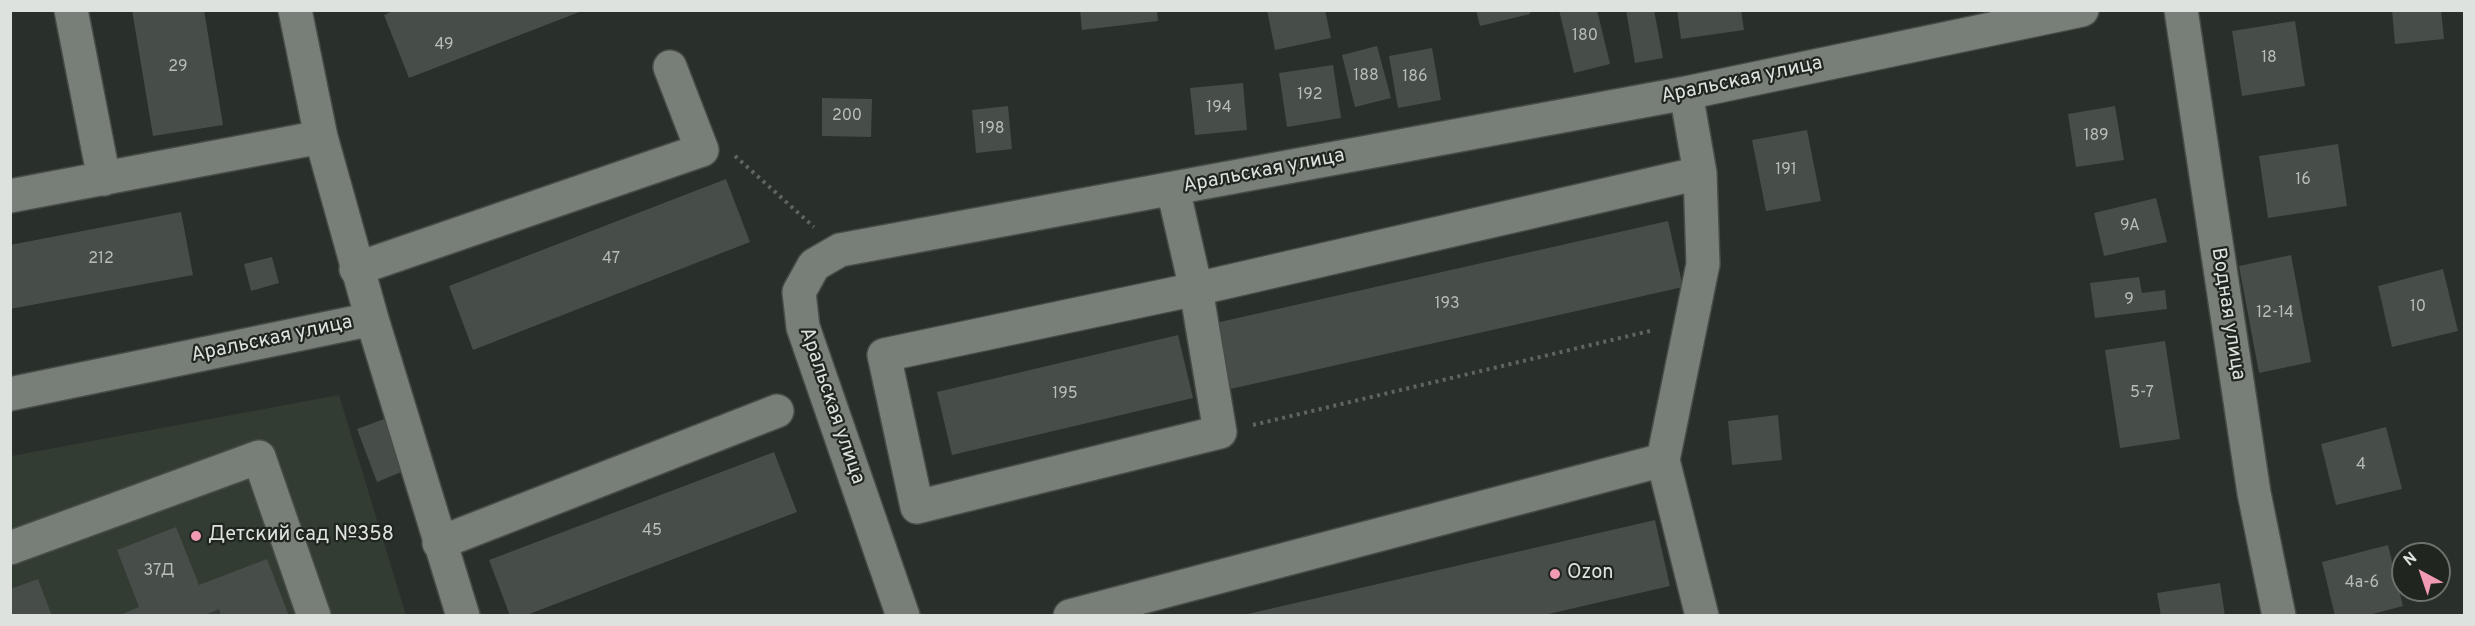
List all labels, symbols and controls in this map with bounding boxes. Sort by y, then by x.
house number: 180 [1572,27,1598,47]
house number: 49 [434,36,454,56]
house number: 18 [2261,49,2277,69]
street label: Аральская улица [1659,52,1825,110]
house number: 29 [168,58,188,78]
house number: 188 [1353,67,1379,87]
house number: 186 [1402,68,1428,88]
house number: 192 [1297,86,1323,106]
house number: 194 [1206,99,1232,119]
house number: 200 [832,107,862,127]
house number: 198 [979,120,1005,140]
house number: 189 [2084,127,2108,147]
street label: Аральская улица [1181,145,1347,199]
house number: 191 [1775,161,1797,181]
house number: 16 [2295,171,2311,191]
house number: 9А [2120,217,2140,237]
street label: Водная улица [2205,246,2249,382]
house number: 212 [88,250,114,270]
house number: 47 [602,250,620,270]
house number: 9 [2124,291,2134,311]
house number: 193 [1434,295,1460,315]
house number: 10 [2410,298,2426,318]
house number: 12-14 [2256,304,2294,324]
street label: Аральская улица [189,311,355,369]
street label: Аральская улица [793,324,869,488]
house number: 5-7 [2130,384,2154,404]
house number: 195 [1052,385,1078,405]
house number: 4 [2356,456,2366,476]
house number: 45 [642,522,662,542]
place label: Детский сад №358 [208,524,394,548]
marker: Детский сад №358 [189,529,203,543]
north arrow [2391,542,2451,602]
text: N [2400,548,2422,571]
house number: 37Д [143,562,175,582]
place label: Ozon [1567,562,1613,586]
marker: Ozon [1548,567,1562,581]
house number: 4а-6 [2345,574,2379,594]

